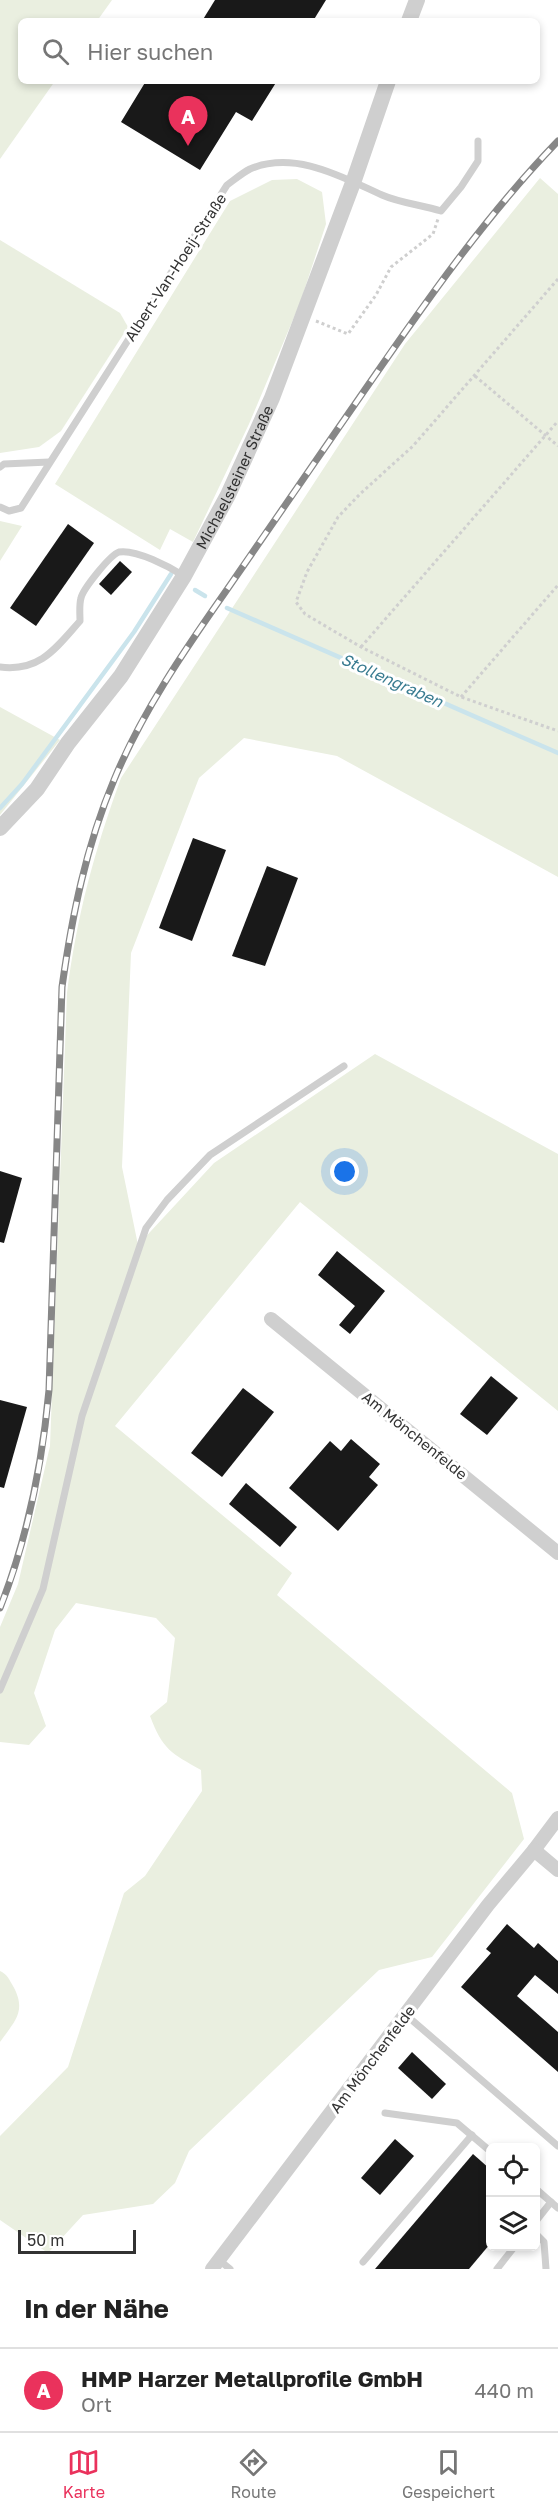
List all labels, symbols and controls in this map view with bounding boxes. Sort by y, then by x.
search box [18,18,540,84]
icon: search [39,35,72,68]
text: Hier suchen [87,38,213,65]
pin: A [168,96,207,146]
street label: Albert-Van-Hoeij-Straße [121,190,230,344]
street label: Michaelsteiner Straße [192,402,277,552]
water label: Stollengraben [338,649,447,712]
your location [330,1157,359,1186]
street label: Am Mönchenfelde [359,1387,471,1483]
street label: Am Mönchenfelde [326,2001,419,2116]
map controls [486,2143,540,2251]
button: locate [486,2143,540,2197]
button: layers [486,2197,540,2251]
scale bar [18,2227,136,2254]
text: 50 m [27,2230,64,2250]
text: In der Nähe [24,2293,169,2324]
text: HMP Harzer Metallprofile GmbH [81,2365,423,2392]
text: A [36,2378,51,2402]
text: 440 m [475,2378,534,2402]
text: Ort [81,2392,112,2416]
tab: Karte [63,2446,105,2502]
tab: Route [231,2446,276,2502]
tab: Gespeichert [402,2446,495,2502]

